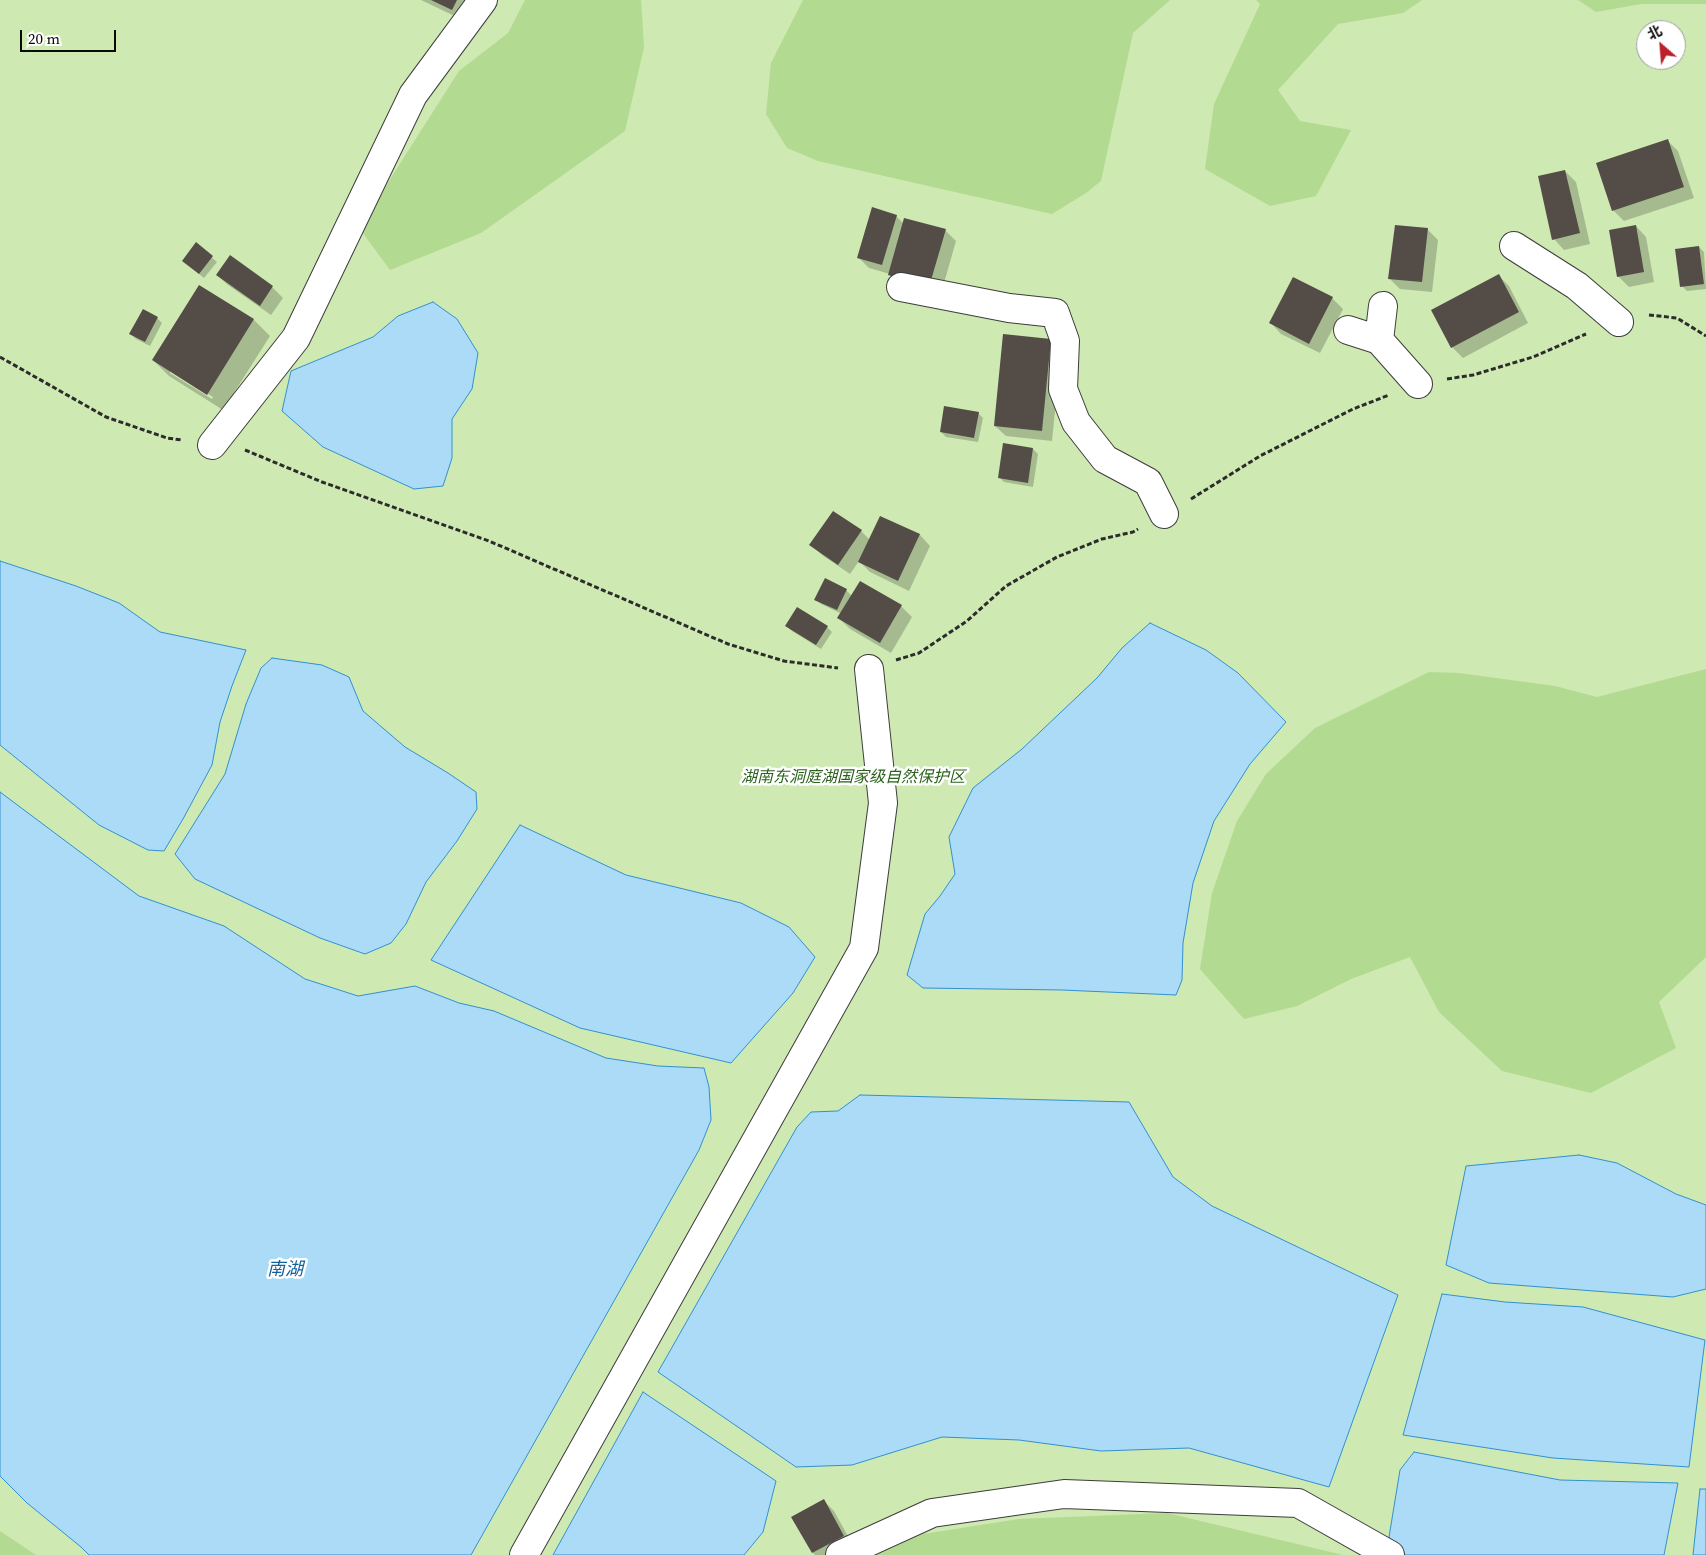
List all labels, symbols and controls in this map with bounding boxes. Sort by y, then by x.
scale bar [22,20,119,52]
north arrow [1636,20,1686,70]
text: 北 [1644,20,1665,45]
text: 20 m [28,28,60,49]
park label: 湖南东洞庭湖国家级自然保护区 [741,768,965,788]
water label: 南湖 [267,1259,303,1281]

